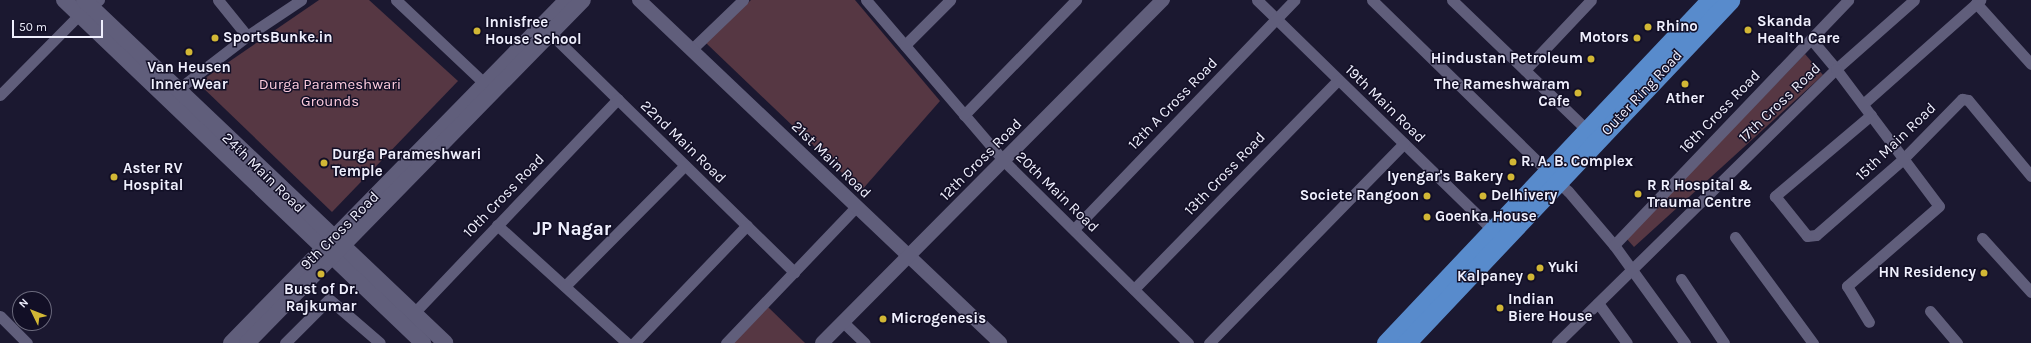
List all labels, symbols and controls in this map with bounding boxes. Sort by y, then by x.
scale bar [14,12,105,38]
place label: Skanda Health Care [1757,12,1840,47]
place label: Innisfree House School [485,13,582,48]
place label: Rhino [1656,18,1698,36]
text: 50 m [19,20,47,34]
marker: Rhino [1643,22,1653,32]
marker: Skanda Health Care [1742,24,1754,36]
marker: Innisfree House School [472,26,482,36]
place label: SportsBunke.in [223,29,333,47]
place label: Motors [1579,29,1629,47]
marker: SportsBunke.in [210,33,220,43]
marker: Motors [1632,33,1642,43]
marker: Van Heusen Inner Wear [184,47,194,57]
street label: Outer Ring Road [1598,47,1686,139]
place label: Hindustan Petroleum [1431,50,1583,68]
street label: 12th A Cross Road [1125,54,1221,154]
marker: Hindustan Petroleum [1586,54,1596,64]
place label: Van Heusen Inner Wear [147,58,231,93]
street label: 17th Cross Road [1735,59,1825,147]
street label: 19th Main Road [1341,61,1429,147]
street label: 16th Cross Road [1676,67,1764,157]
park label: Durga Parameshwari Grounds [259,75,401,110]
place label: The Rameshwaram Cafe [1434,75,1570,110]
marker: Ather [1680,79,1690,89]
marker: The Rameshwaram Cafe [1573,88,1583,98]
place label: Ather [1666,90,1704,108]
street label: 22nd Main Road [637,97,729,187]
street label: 15th Main Road [1852,99,1940,185]
street label: 12th Cross Road [936,115,1026,205]
street label: 21st Main Road [788,118,874,202]
street label: 24th Main Road [218,129,308,217]
street label: 13th Cross Road [1181,129,1269,219]
place label: Durga Parameshwari Temple [332,145,481,180]
street label: 20th Main Road [1012,148,1102,236]
street label: 10th Cross Road [460,151,548,241]
place label: R. A. B. Complex [1521,153,1633,171]
marker: R. A. B. Complex [1508,157,1518,167]
marker: Durga Parameshwari Temple [319,158,329,168]
place label: Aster RV Hospital [123,159,183,194]
place label: Iyengar's Bakery [1387,168,1503,186]
marker: Aster RV Hospital [108,171,120,183]
marker: Iyengar's Bakery [1506,172,1516,182]
place label: R R Hospital & Trauma Centre [1647,176,1752,211]
place label: Societe Rangoon [1300,187,1419,205]
place label: Delhivery [1491,187,1557,205]
street label: 9th Cross Road [297,188,383,274]
marker: R R Hospital & Trauma Centre [1632,188,1644,200]
marker: Societe Rangoon [1422,191,1432,201]
marker: Delhivery [1478,191,1488,201]
place label: Goenka House [1435,208,1537,226]
marker: Goenka House [1422,212,1432,222]
district label: JP Nagar [533,219,611,241]
place label: Yuki [1548,259,1579,277]
marker: Yuki [1535,263,1545,273]
place label: HN Residency [1878,264,1976,282]
place label: Kalpaney [1457,268,1523,286]
marker: HN Residency [1979,268,1989,278]
marker: Bust of Dr. Rajkumar [316,269,326,279]
marker: Kalpaney [1526,272,1536,282]
place label: Bust of Dr. Rajkumar [284,280,358,315]
place label: Indian Biere House [1508,290,1593,325]
north arrow [12,291,52,331]
text: N [16,296,31,310]
marker: Indian Biere House [1495,303,1505,313]
place label: Microgenesis [891,310,986,328]
marker: Microgenesis [878,314,888,324]

